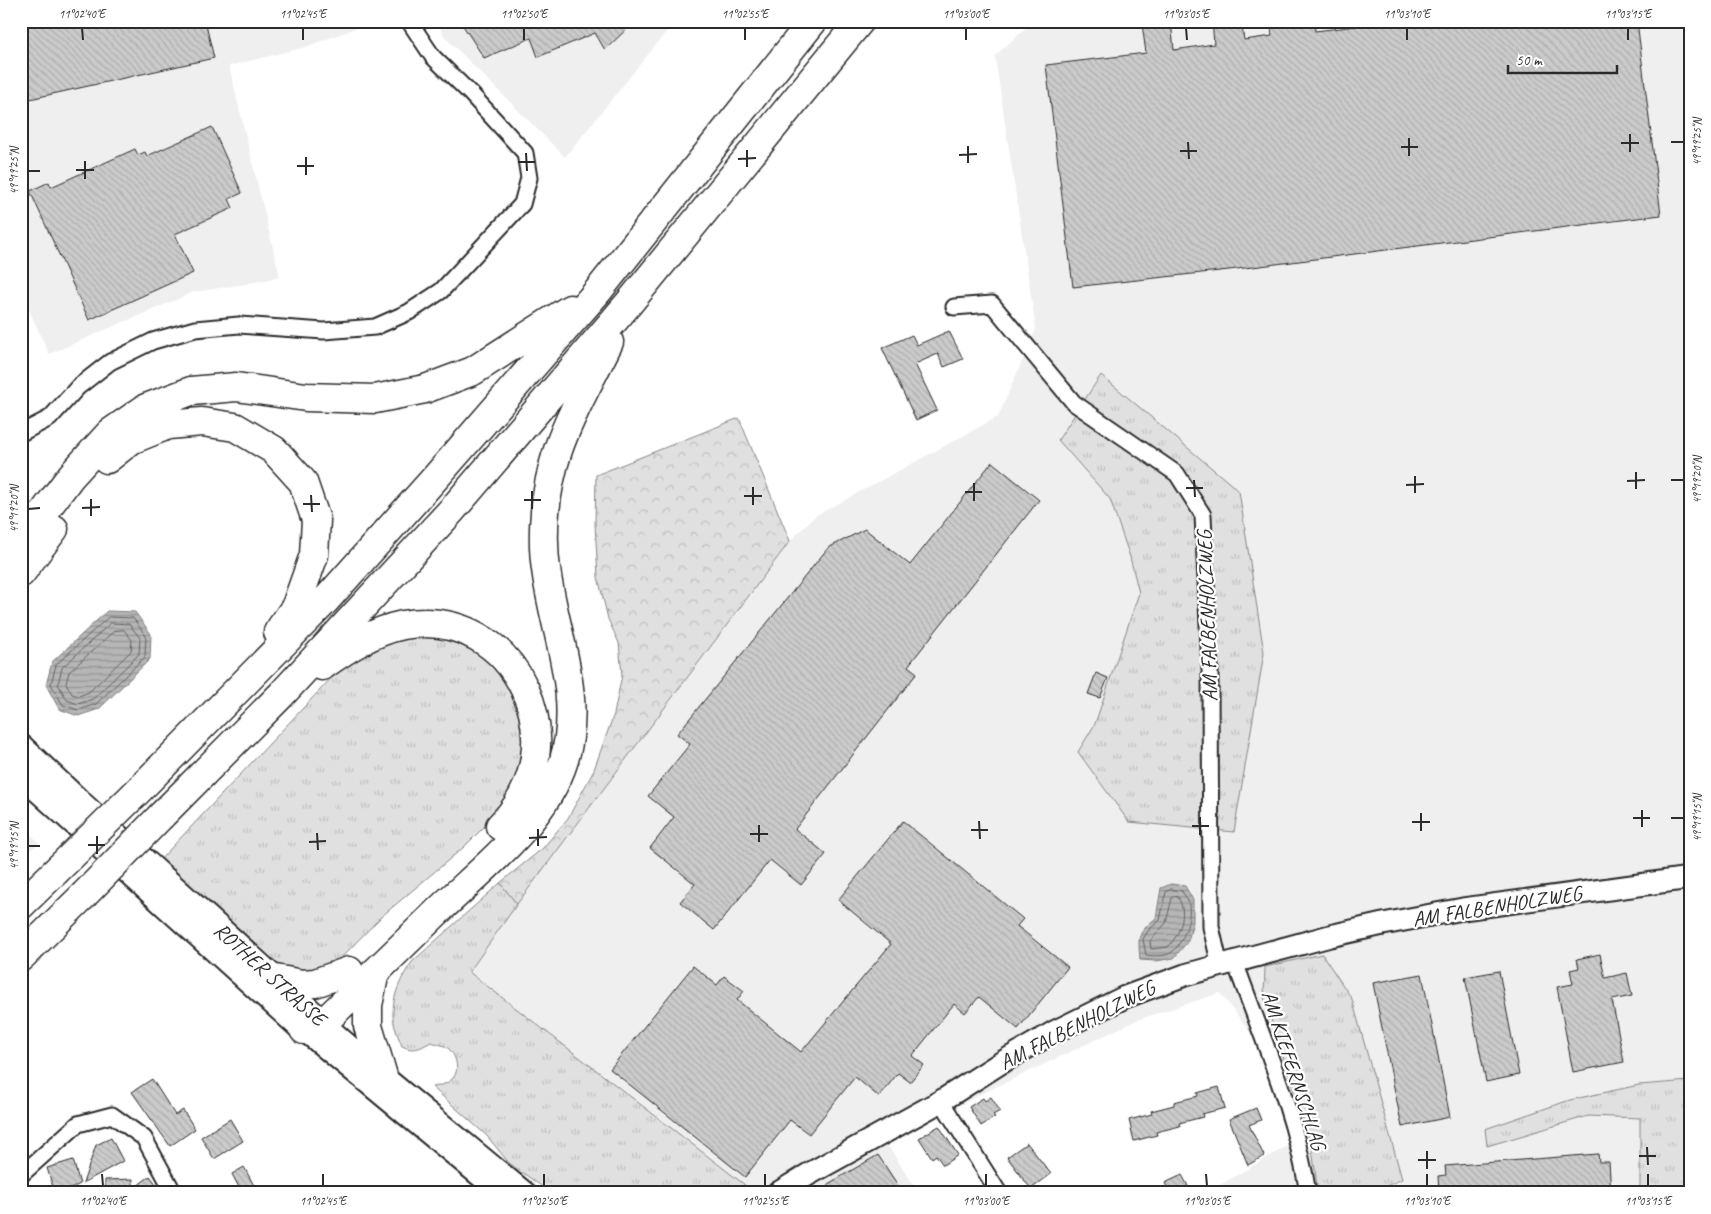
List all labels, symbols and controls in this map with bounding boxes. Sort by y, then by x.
text: 11°02'40"E [59,6,107,22]
text: 11°02'45"E [280,6,328,22]
text: 11°02'50"E [501,6,549,22]
text: 11°02'55"E [722,6,770,22]
text: 11°03'00"E [943,6,991,22]
text: 11°03'05"E [1163,6,1211,22]
text: 11°03'10"E [1384,6,1432,22]
text: 11°03'15"E [1605,6,1653,22]
scale bar [1508,42,1617,74]
text: 50 m [1516,51,1543,70]
text: 49°19'25"N [1689,117,1705,166]
text: 49°19'25"N [6,146,22,195]
text: 49°19'20"N [1689,455,1705,504]
text: 49°19'20"N [6,484,22,533]
street label: AM FALBENHOLZWEG [1191,527,1223,702]
text: 49°19'15"N [1689,793,1705,842]
text: 49°19'15"N [6,821,22,870]
street label: AM FALBENHOLZWEG [1411,879,1586,932]
street label: ROTHER STRASSE [209,917,333,1033]
street label: AM FALBENHOLZWEG [995,973,1161,1075]
street label: AM KIEFERNSCHLAG [1256,987,1333,1156]
text: 11°02'40"E [80,1193,128,1209]
text: 11°02'45"E [300,1193,348,1209]
text: 11°02'50"E [521,1193,569,1209]
text: 11°02'55"E [742,1193,790,1209]
text: 11°03'00"E [963,1193,1011,1209]
text: 11°03'05"E [1184,1193,1232,1209]
text: 11°03'10"E [1404,1193,1452,1209]
text: 11°03'15"E [1625,1193,1673,1209]

